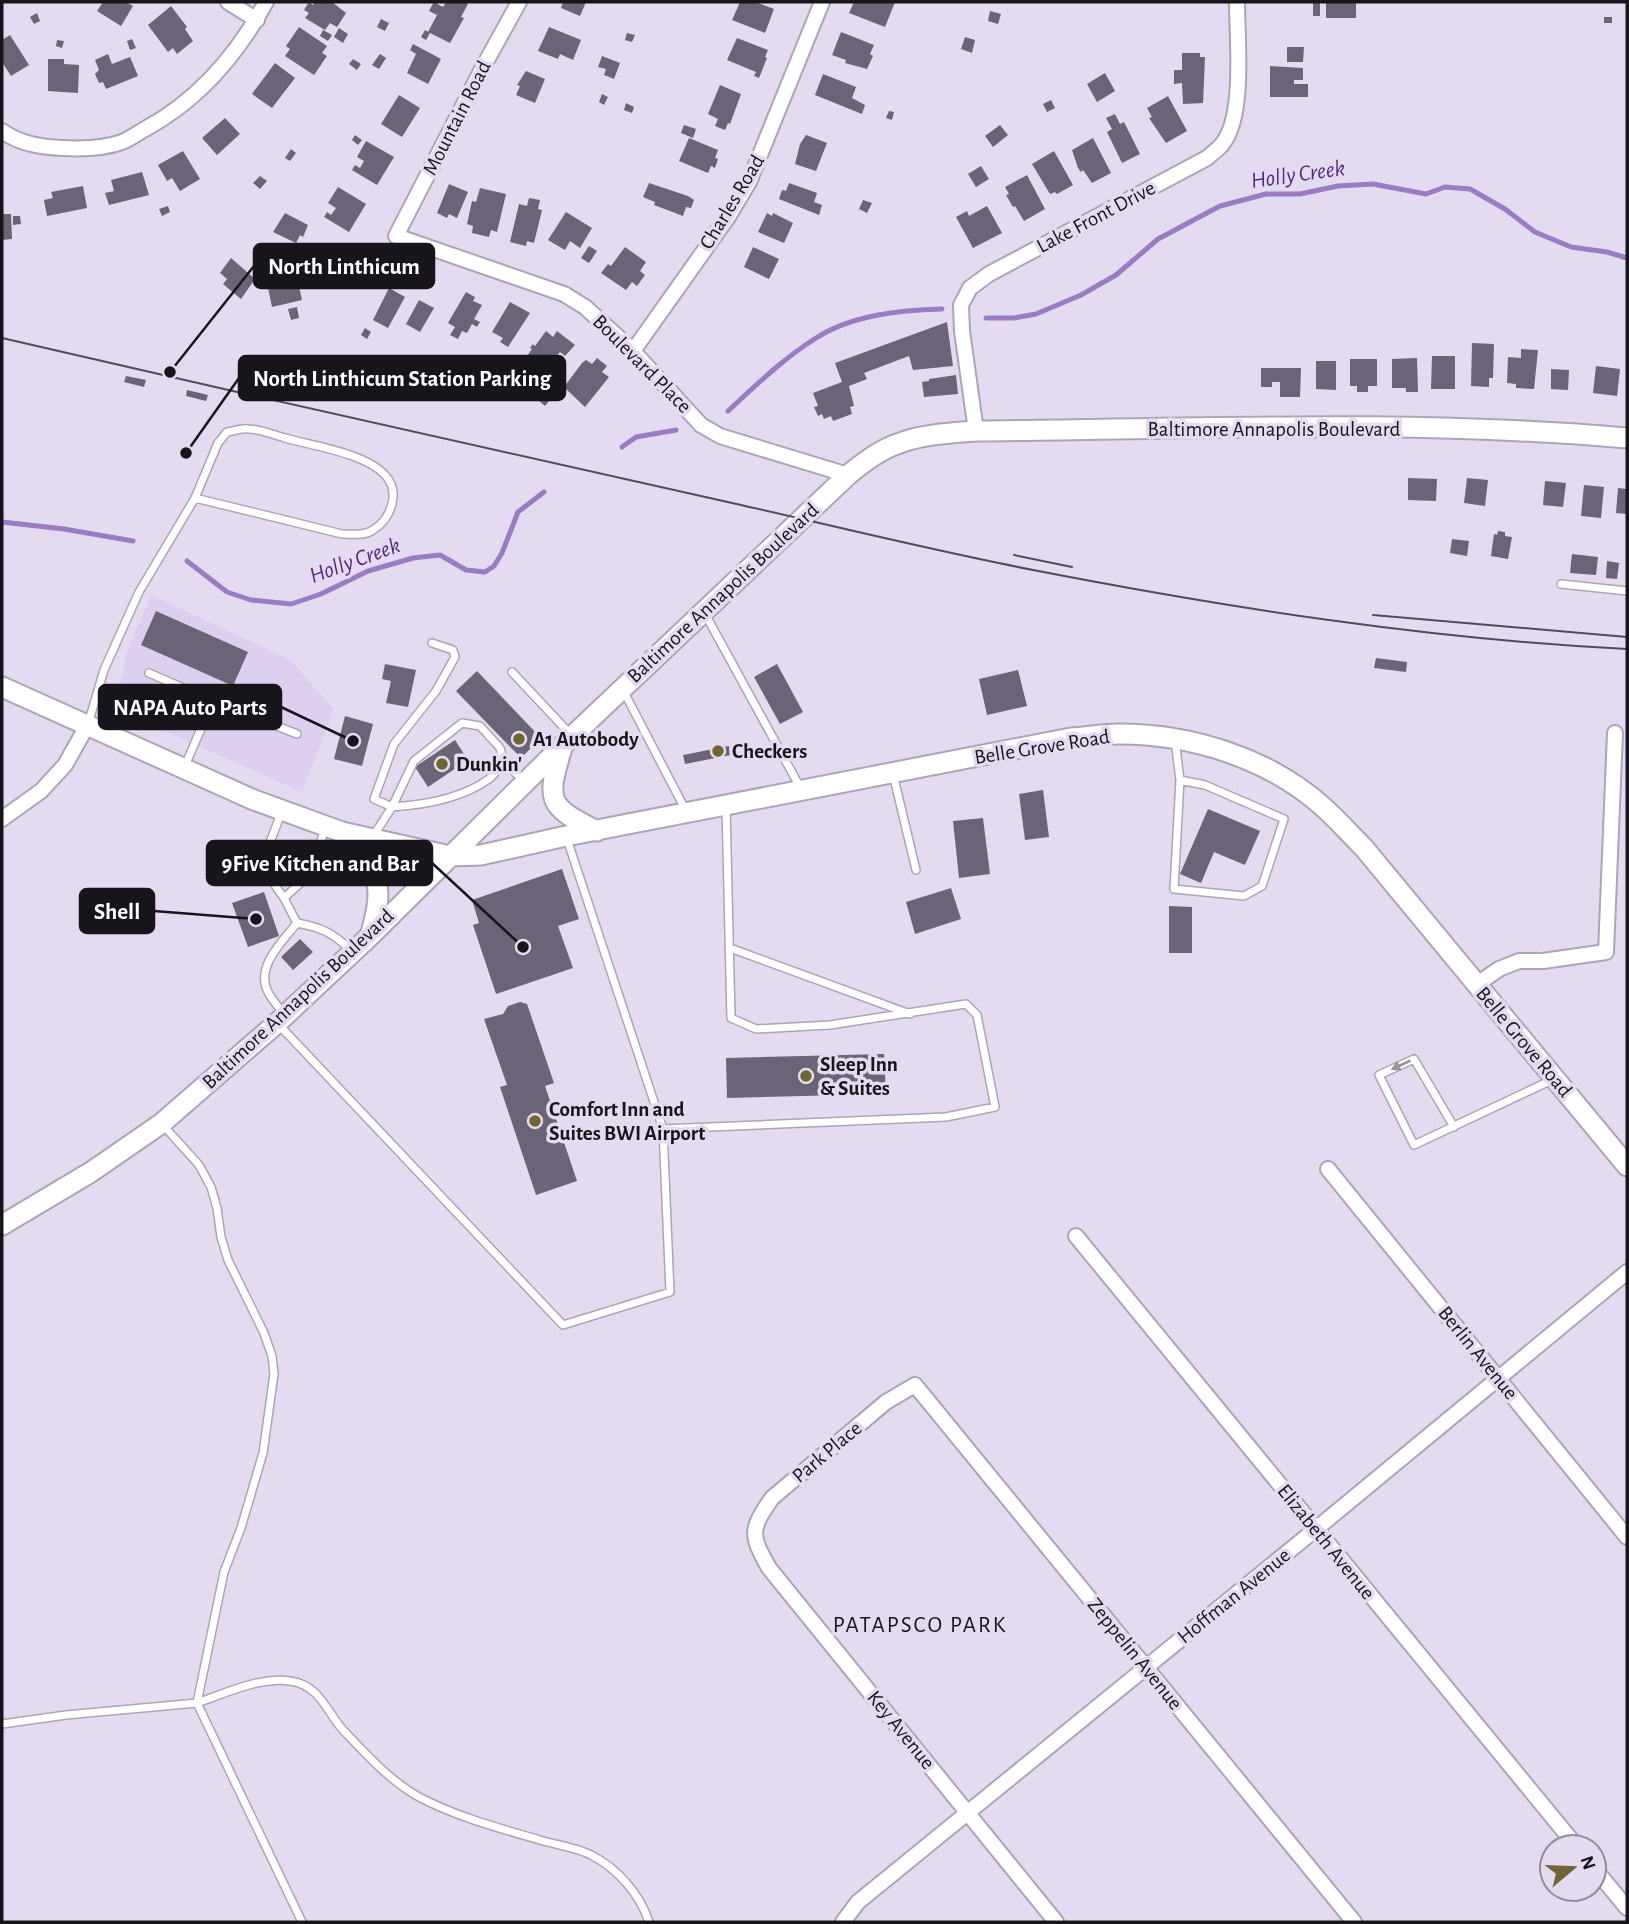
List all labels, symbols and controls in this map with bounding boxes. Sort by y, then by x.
street label: Mountain Road [419,57,495,179]
street label: Charles Road [696,151,768,253]
water label: Holly Creek [1250,157,1347,193]
street label: Lake Front Drive [1033,177,1159,257]
callout: North Linthicum [254,244,434,288]
text: North Linthicum [268,256,420,279]
street label: Boulevard Place [589,311,695,417]
callout: North Linthicum Station Parking [239,356,565,400]
text: North Linthicum Station Parking [253,368,552,391]
street label: Baltimore Annapolis Boulevard [1148,419,1401,440]
street label: Baltimore Annapolis Boulevard [623,499,823,687]
water label: Holly Creek [307,534,404,588]
callout: NAPA Auto Parts [99,685,281,729]
text: NAPA Auto Parts [113,697,267,720]
street label: Belle Grove Road [973,726,1111,768]
place label: A1 Autobody [533,729,639,750]
marker: A1 Autobody [511,731,527,747]
place label: Checkers [732,741,807,762]
marker: Checkers [710,743,726,759]
place label: Dunkin' [456,754,522,775]
marker: Dunkin' [434,756,450,772]
callout: 9Five Kitchen and Bar [207,841,432,885]
text: 9Five Kitchen and Bar [221,853,419,876]
callout: Shell [80,889,154,933]
text: Shell [94,901,140,924]
street label: Baltimore Annapolis Boulevard [198,905,398,1093]
street label: Belle Grove Road [1472,983,1576,1101]
place label: Sleep Inn & Suites [820,1054,898,1099]
one-way arrow [1391,1059,1411,1070]
marker: Sleep Inn & Suites [798,1068,814,1084]
place label: Comfort Inn and Suites BWI Airport [549,1099,705,1144]
marker: Comfort Inn and Suites BWI Airport [527,1113,543,1129]
street label: Berlin Avenue [1434,1302,1522,1404]
street label: Park Place [788,1417,866,1487]
street label: Elizabeth Avenue [1273,1480,1379,1604]
street label: Hoffman Avenue [1174,1544,1294,1648]
street label: Zeppelin Avenue [1084,1594,1186,1714]
district label: PATAPSCO PARK [833,1614,1007,1637]
street label: Key Avenue [863,1687,939,1773]
north arrow [1538,1833,1608,1903]
text: N [1577,1854,1599,1872]

